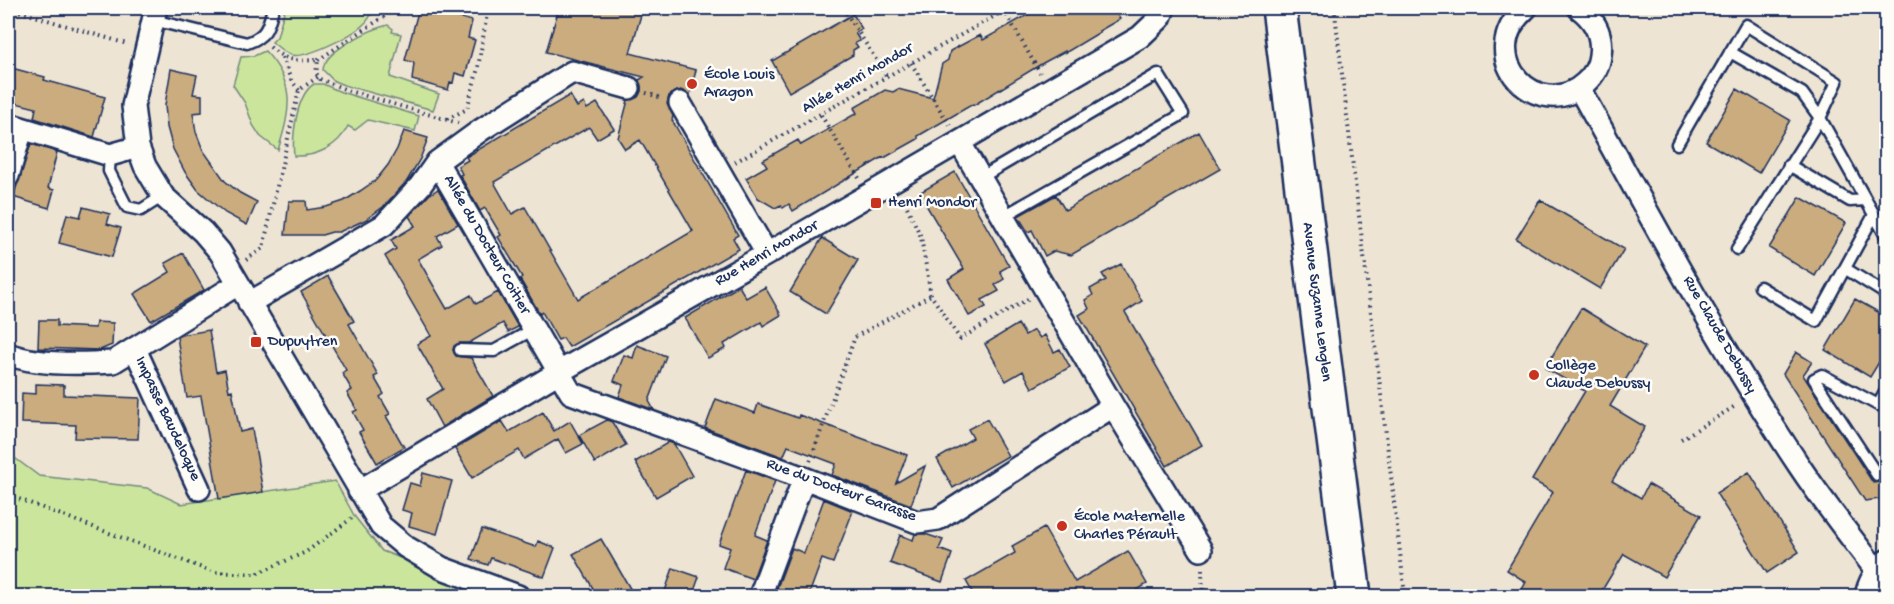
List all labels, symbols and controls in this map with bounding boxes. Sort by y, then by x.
street label: Allée Henri Mondor [799,39,918,118]
place label: École Louis Aragon [704,66,775,103]
marker: École Louis Aragon [685,77,699,91]
street label: Allée du Docteur Coitier [438,172,534,319]
place label: Henri Mondor [888,194,978,213]
marker: Henri Mondor [869,196,883,210]
street label: Rue Henri Mondor [712,216,823,291]
street label: Avenue Suzanne Lenglen [1297,221,1335,383]
street label: Rue Claude Debussy [1678,273,1760,397]
place label: Dupuytren [267,333,338,352]
marker: Dupuytren [249,335,263,349]
street label: Impasse Baudeloque [130,354,204,485]
place label: Collège Claude Debussy [1546,357,1650,394]
marker: Collège Claude Debussy [1527,368,1541,382]
street label: Rue du Docteur Garasse [763,455,919,527]
place label: École Maternelle Charles Pérault [1074,508,1186,545]
marker: École Maternelle Charles Pérault [1055,519,1069,533]

